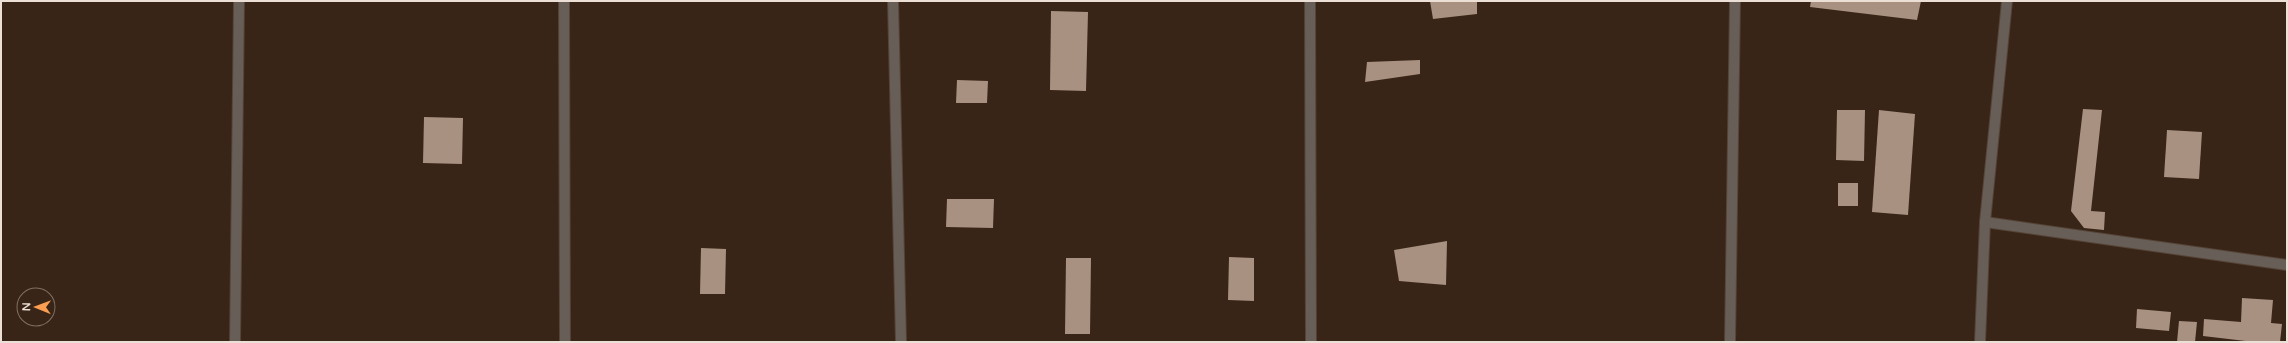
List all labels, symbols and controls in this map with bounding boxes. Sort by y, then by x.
north arrow [16,287,56,327]
text: N [20,302,33,311]

